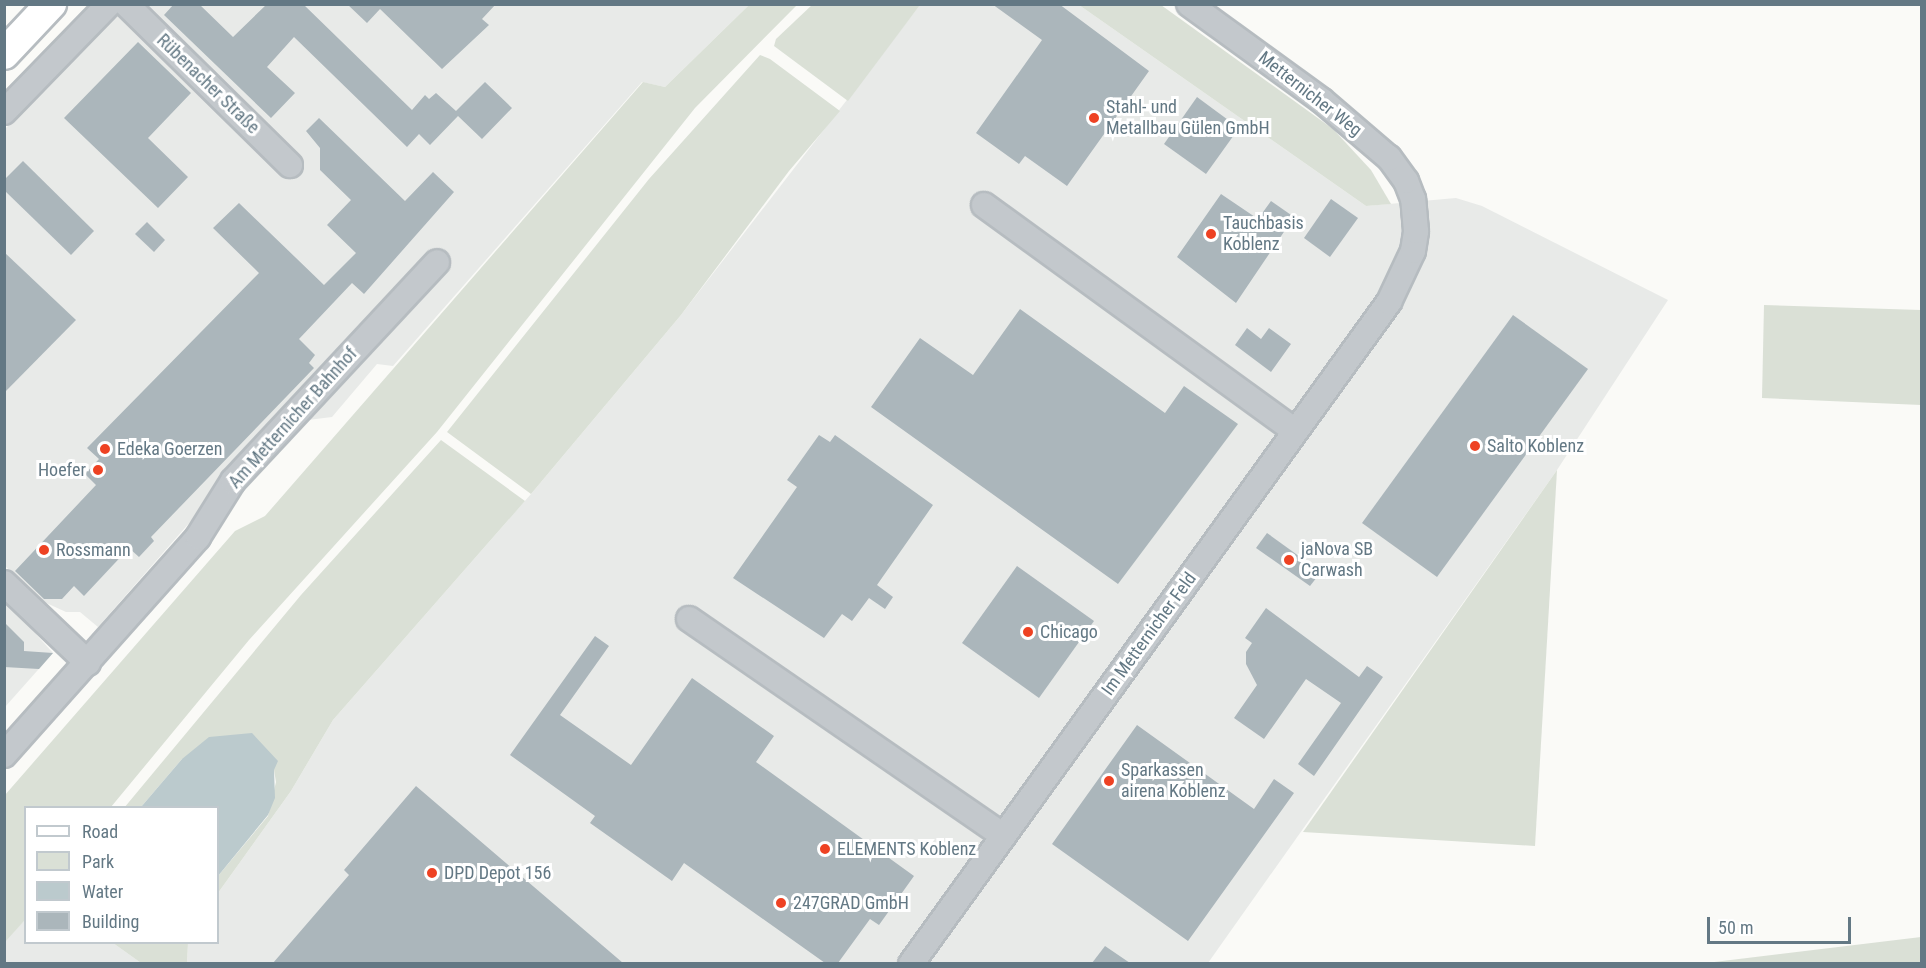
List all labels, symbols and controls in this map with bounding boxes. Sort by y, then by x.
street label: Rübenacher Straße [152,30,264,138]
street label: Metternicher Weg [1254,47,1366,141]
place label: Stahl- und Metallbau Gülen GmbH [1106,97,1270,140]
marker: Stahl- und Metallbau Gülen GmbH [1087,111,1101,125]
place label: Tauchbasis Koblenz [1223,213,1304,256]
marker: Tauchbasis Koblenz [1204,227,1218,241]
street label: Am Metternicher Bahnhof [224,343,362,493]
place label: Salto Koblenz [1487,435,1584,457]
place label: Edeka Goerzen [117,438,223,460]
marker: Salto Koblenz [1468,439,1482,453]
marker: Edeka Goerzen [98,442,112,456]
place label: Hoefer [38,459,86,481]
marker: Hoefer [91,463,105,477]
place label: Rossmann [56,539,131,561]
place label: jaNova SB Carwash [1301,539,1373,582]
marker: Rossmann [37,543,51,557]
marker: jaNova SB Carwash [1282,553,1296,567]
street label: Im Metternicher Feld [1097,568,1201,700]
place label: Chicago [1040,621,1098,643]
marker: Chicago [1021,625,1035,639]
place label: Sparkassen airena Koblenz [1121,760,1226,802]
marker: Sparkassen airena Koblenz [1102,774,1116,788]
legend [24,806,219,944]
text: Road [82,821,118,842]
place label: ELEMENTS Koblenz [837,838,976,860]
marker: ELEMENTS Koblenz [818,842,832,856]
text: Park [82,851,114,872]
place label: DPD Depot 156 [444,862,551,884]
marker: DPD Depot 156 [425,866,439,880]
text: Water [82,881,123,902]
place label: 247GRAD GmbH [793,892,909,914]
marker: 247GRAD GmbH [774,896,788,910]
scale bar [1710,905,1854,943]
text: Building [82,911,139,932]
text: 50 m [1718,917,1753,938]

